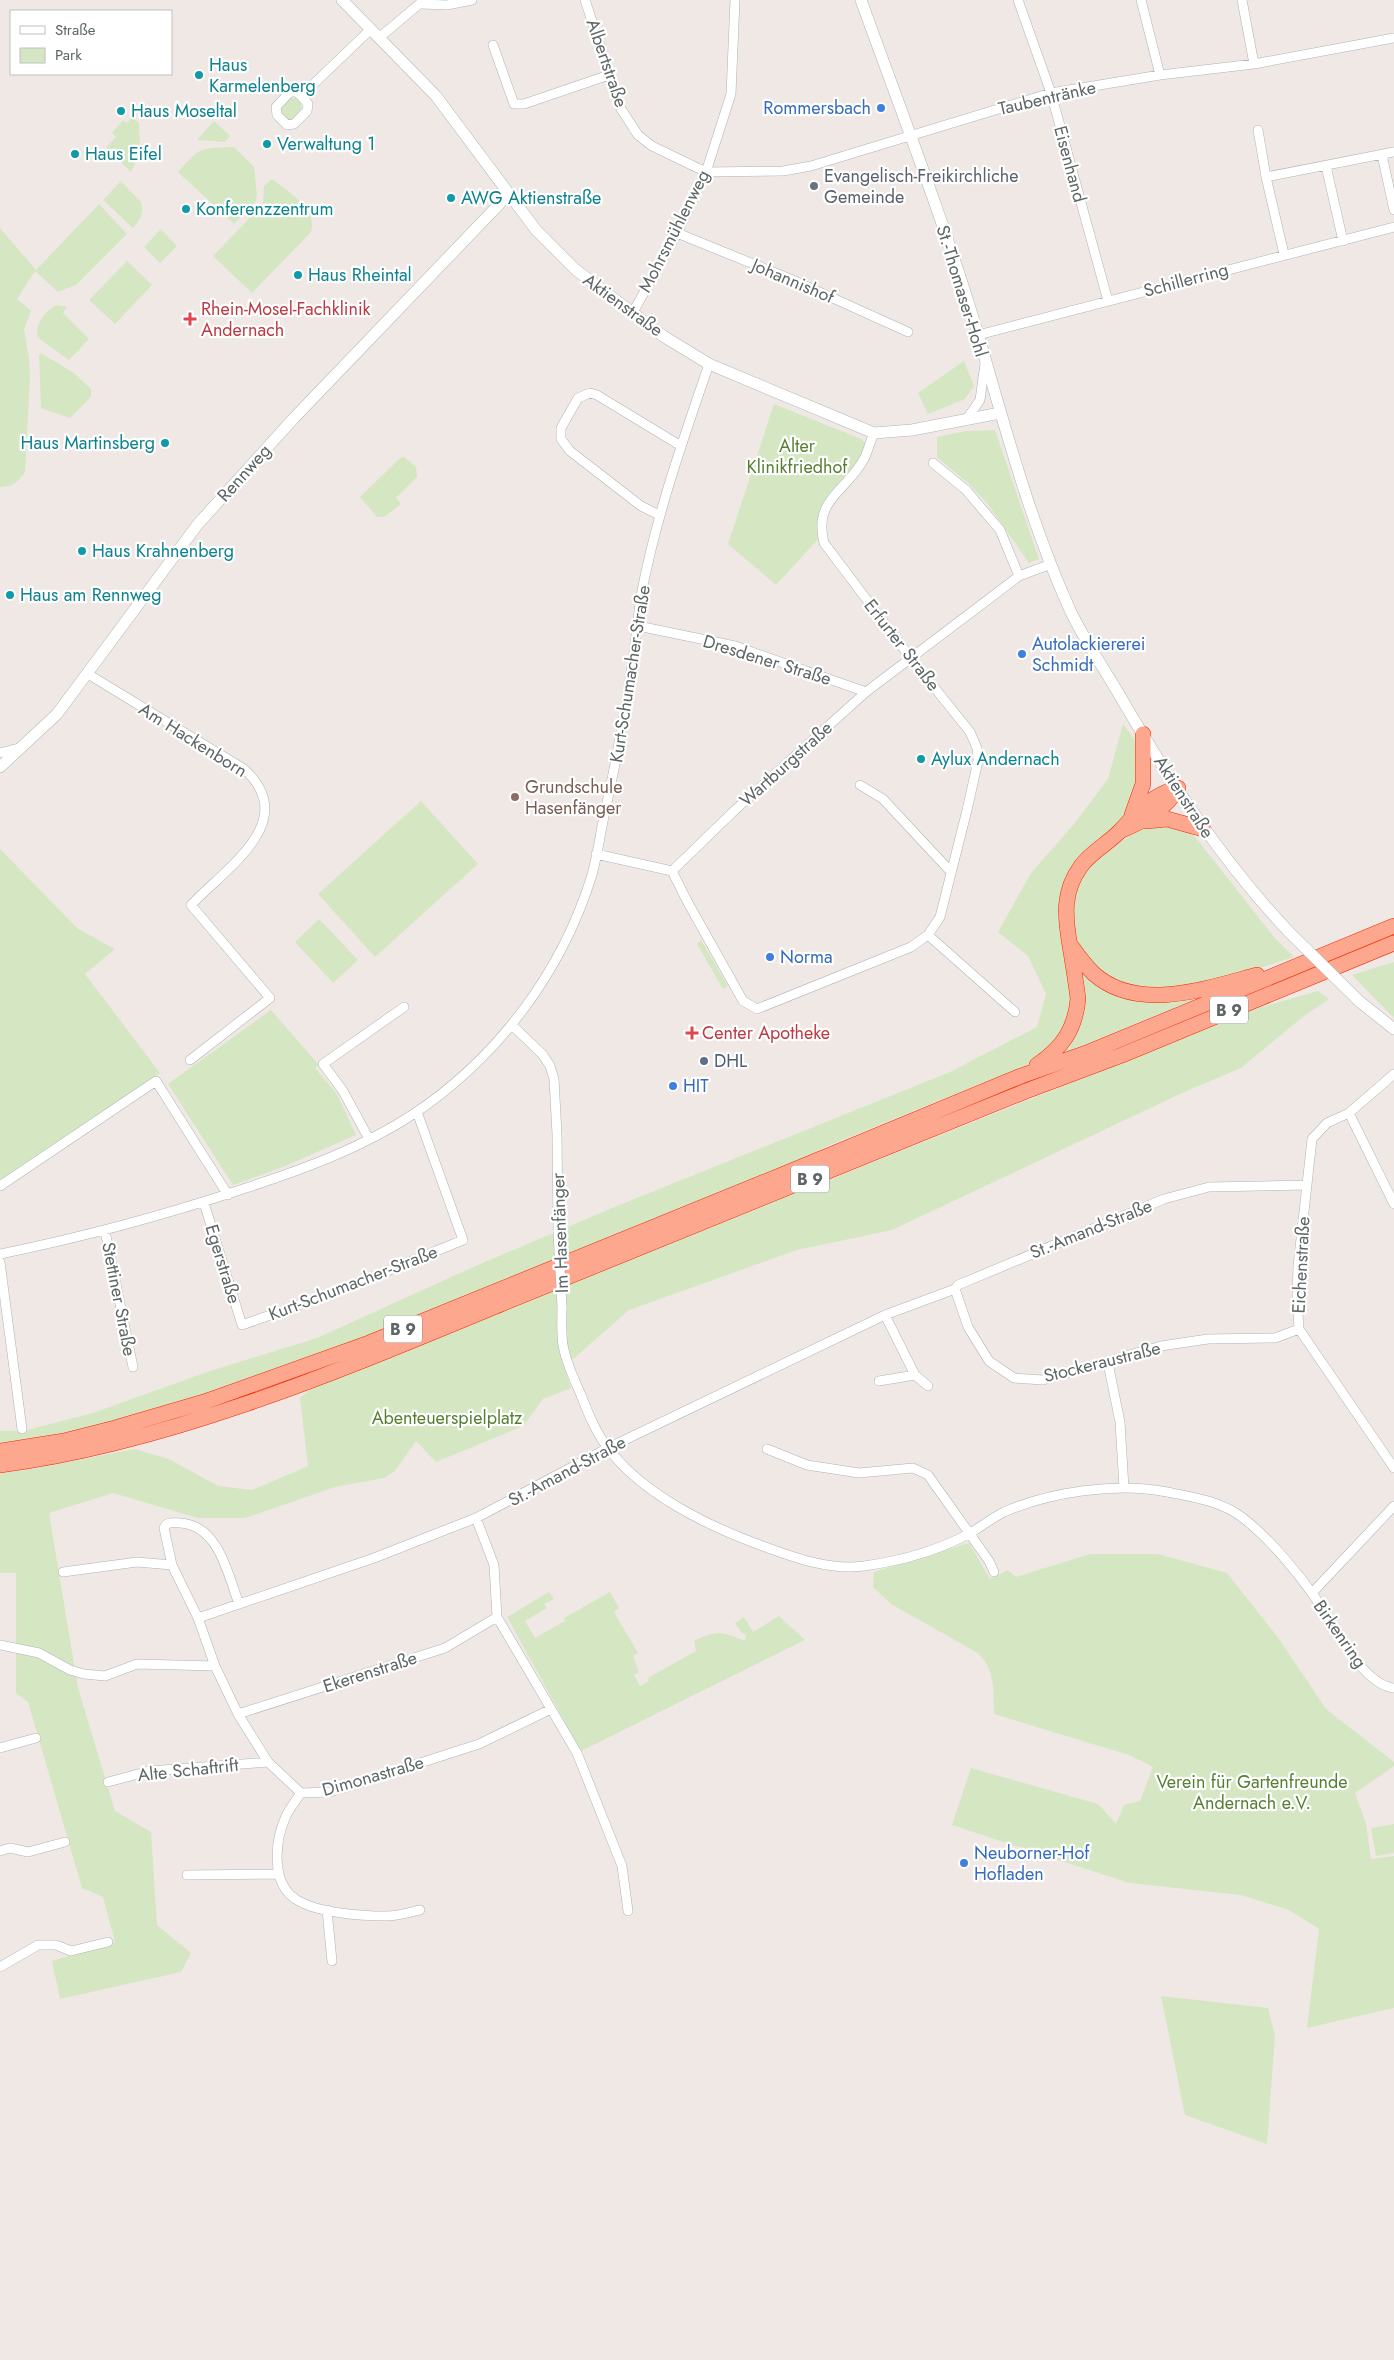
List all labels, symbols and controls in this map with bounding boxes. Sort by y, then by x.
legend [10,10,172,75]
street label: Albertstraße [580,15,634,111]
text: Straße [55,19,96,41]
text: Park [55,44,82,66]
place label: Haus Karmelenberg [209,52,316,99]
marker: Haus Karmelenberg [193,69,205,81]
street label: Taubentränke [996,74,1098,122]
place label: Rommersbach [763,95,871,121]
place label: Haus Moseltal [131,98,237,124]
marker: Rommersbach [875,102,887,114]
marker: Haus Moseltal [115,105,127,117]
street label: Eisenhand [1047,123,1093,205]
place label: Verwaltung 1 [277,131,375,157]
marker: Verwaltung 1 [261,138,273,150]
place label: Haus Eifel [85,141,162,167]
marker: Haus Eifel [69,148,81,160]
place label: Evangelisch-Freikirchliche Gemeinde [824,163,1019,210]
street label: Mohrsmühlenweg [632,165,716,297]
marker: Evangelisch-Freikirchliche Gemeinde [808,180,820,192]
place label: AWG Aktienstraße [461,185,601,211]
marker: AWG Aktienstraße [445,192,457,204]
place label: Konferenzzentrum [196,196,333,222]
marker: Konferenzzentrum [180,203,192,215]
street label: St.-Thomaser-Hohl [930,222,994,360]
street label: Johannishof [746,251,839,310]
street label: Schillerring [1141,256,1231,304]
place label: Haus Rheintal [308,262,412,288]
street label: Aktienstraße [578,267,668,343]
marker: Haus Rheintal [292,269,304,281]
place label: Rhein-Mosel-Fachklinik Andernach [201,296,371,343]
marker: Rhein-Mosel-Fachklinik Andernach [183,312,197,326]
place label: Haus Martinsberg [21,430,155,456]
park label: Alter Klinikfriedhof [747,433,848,480]
marker: Haus Martinsberg [159,437,171,449]
street label: Rennweg [211,438,277,508]
place label: Haus Krahnenberg [92,538,234,564]
marker: Haus Krahnenberg [76,545,88,557]
place label: Haus am Rennweg [20,582,161,608]
street label: Kurt-Schumacher-Straße [603,583,657,765]
marker: Haus am Rennweg [4,589,16,601]
street label: Erfurter Straße [858,593,946,697]
street label: Dresdener Straße [700,628,834,692]
place label: Autolackiererei Schmidt [1032,631,1145,678]
marker: Autolackiererei Schmidt [1016,648,1028,660]
street label: Am Hackenborn [134,696,252,784]
street label: Wartburgstraße [734,715,838,813]
place label: Aylux Andernach [931,746,1060,772]
street label: Aktienstraße [1148,751,1220,843]
marker: Aylux Andernach [915,753,927,765]
place label: Grundschule Hasenfänger [525,774,622,821]
marker: Grundschule Hasenfänger [509,791,521,803]
place label: Norma [780,944,833,970]
marker: Norma [764,951,776,963]
road number: B 9 [1210,996,1248,1024]
place label: Center Apotheke [702,1020,830,1046]
marker: Center Apotheke [686,1027,698,1039]
place label: DHL [714,1048,747,1074]
marker: DHL [698,1055,710,1067]
place label: HIT [683,1073,709,1099]
marker: HIT [667,1080,679,1092]
road number: B 9 [791,1166,829,1192]
street label: Im Hasenfänger [545,1172,575,1294]
street label: St.-Amand-Straße [1026,1193,1156,1265]
street label: Eichenstraße [1285,1216,1317,1314]
street label: Egerstraße [199,1221,247,1307]
street label: Kurt-Schumacher-Straße [265,1239,441,1327]
street label: Stettiner Straße [95,1240,143,1358]
road number: B 9 [384,1316,422,1342]
street label: Stockeraustraße [1041,1335,1163,1389]
park label: Abenteuerspielplatz [372,1405,523,1431]
street label: St.-Amand-Straße [504,1429,630,1513]
street label: Birkenring [1307,1595,1373,1673]
street label: Ekerenstraße [320,1645,420,1699]
street label: Dimonastraße [319,1749,427,1803]
street label: Alte Schaftrift [136,1752,240,1788]
park label: Verein für Gartenfreunde Andernach e.V. [1156,1769,1348,1816]
place label: Neuborner-Hof Hofladen [974,1840,1090,1887]
marker: Neuborner-Hof Hofladen [958,1857,970,1869]

